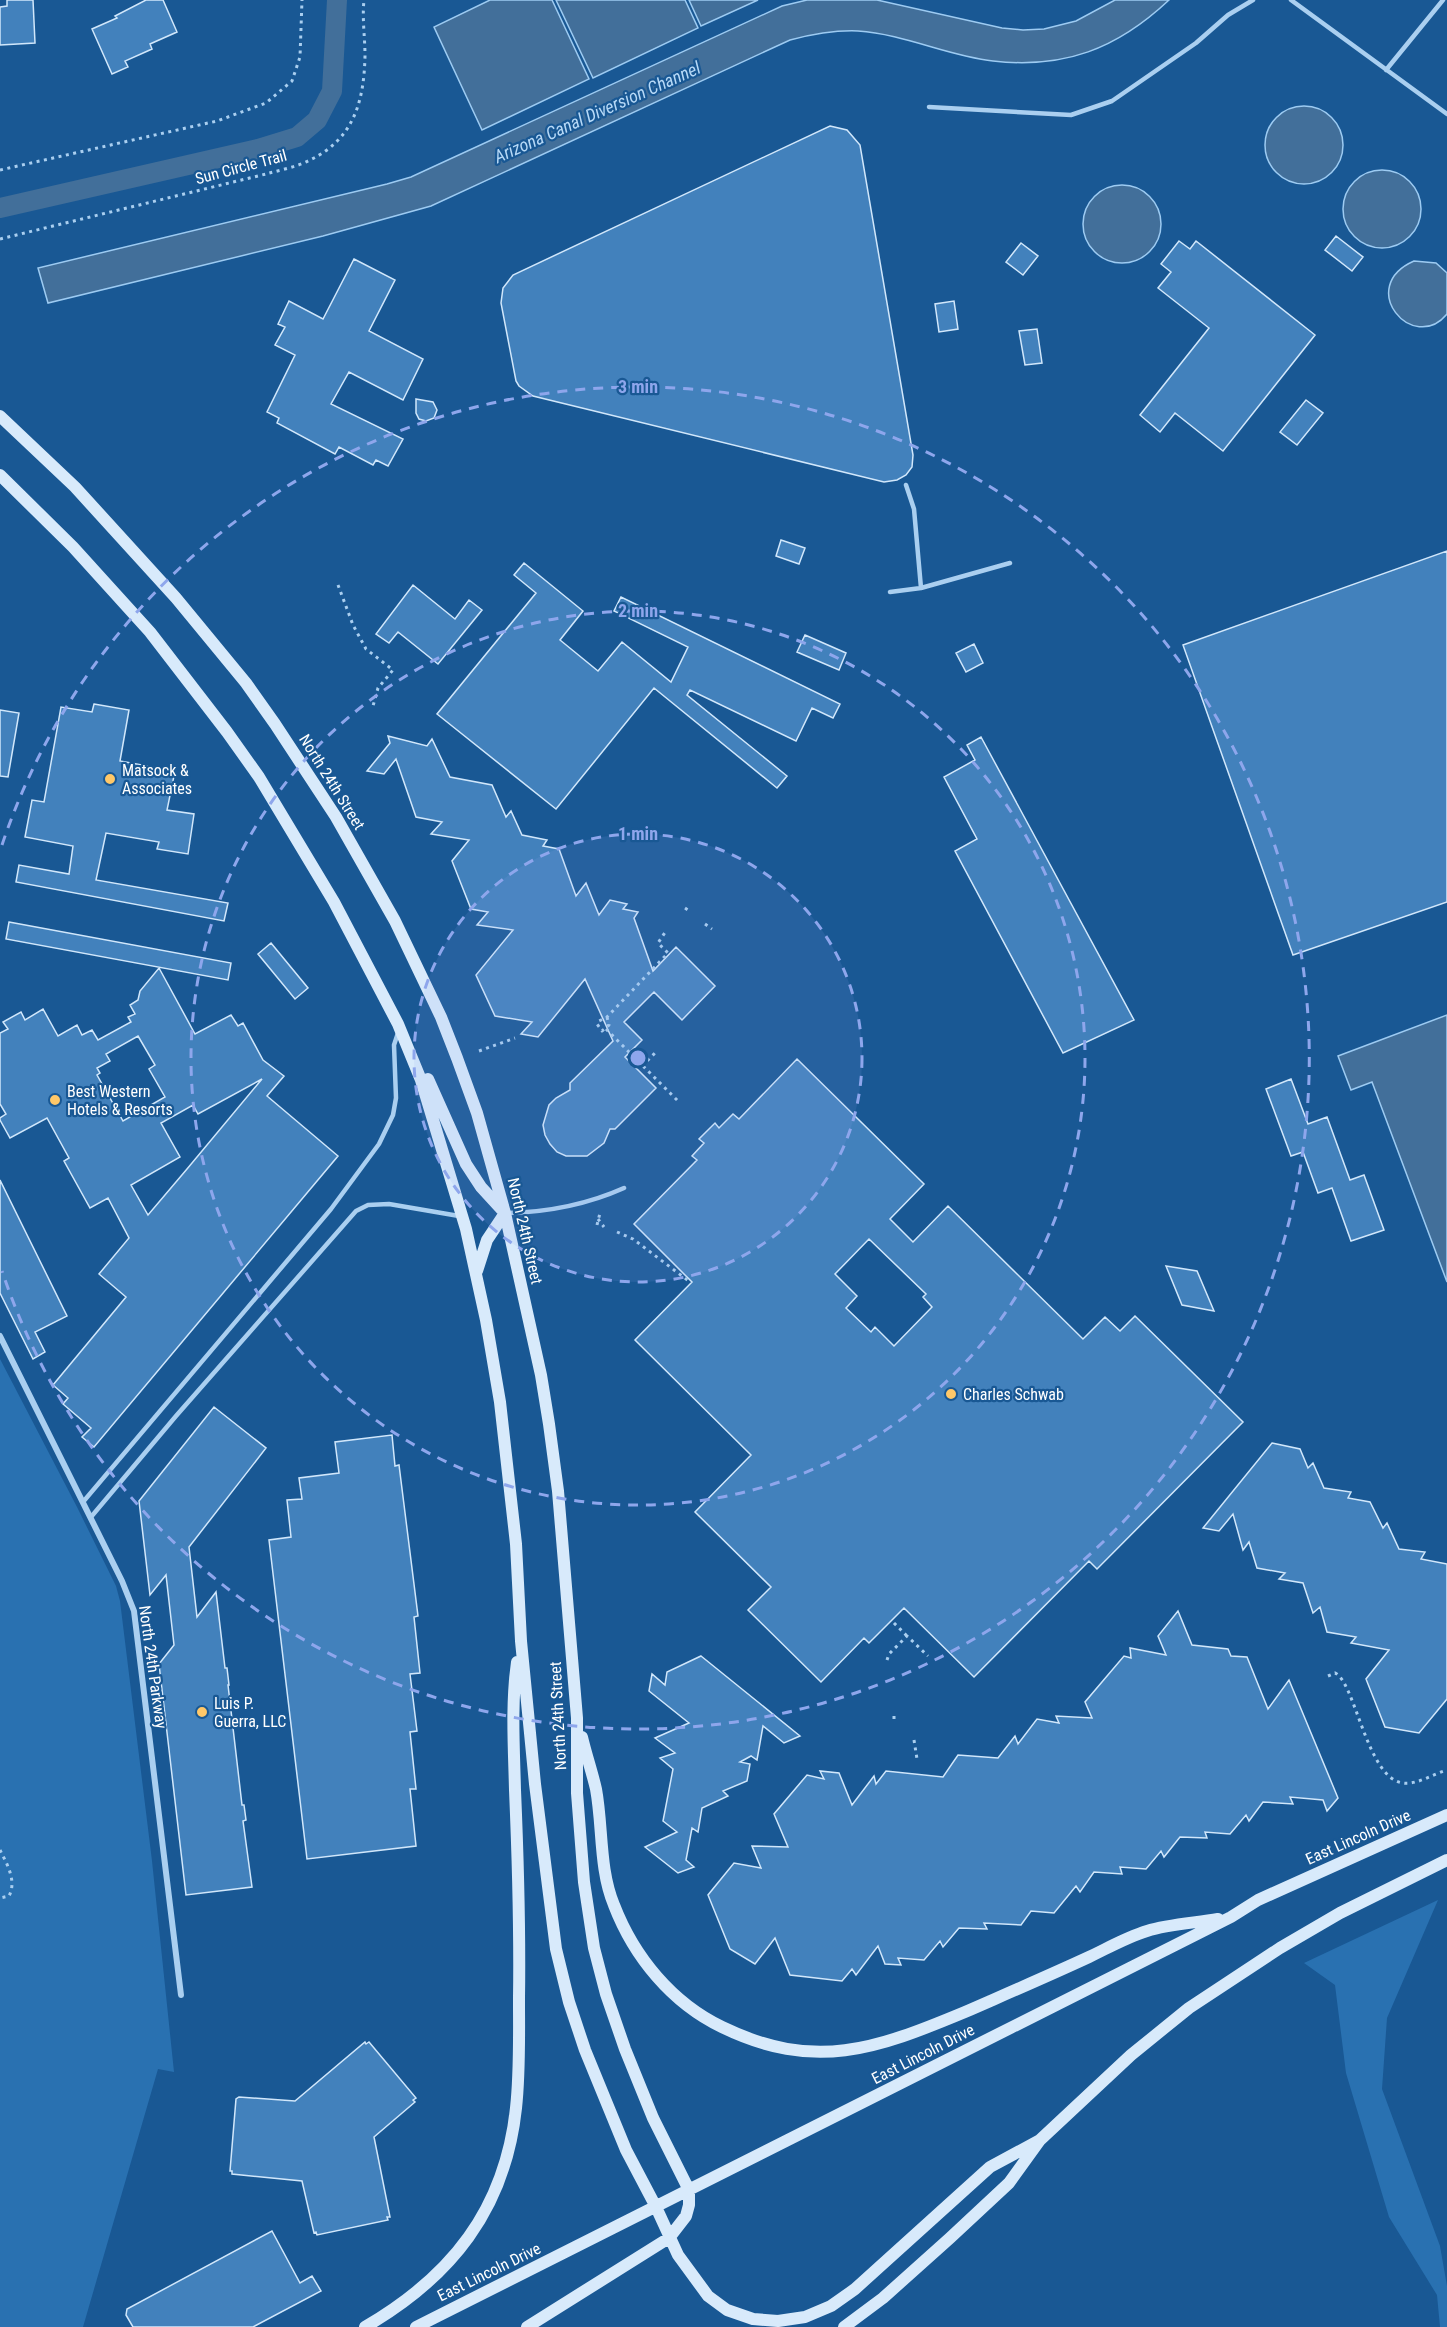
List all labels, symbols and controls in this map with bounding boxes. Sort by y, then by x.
water label: Arizona Canal Diversion Channel [490,57,704,167]
street label: Sun Circle Trail [193,146,289,188]
text: 3 min [618,376,658,397]
text: 2 min [618,600,658,621]
street label: North 24th Street [295,731,369,833]
place label: Matsock & Associates [122,761,192,798]
marker: Matsock & Associates [103,772,117,786]
text: 1 min [618,823,658,844]
centre of rings [628,1048,648,1068]
place label: Best Western Hotels & Resorts [67,1082,173,1119]
marker: Best Western Hotels & Resorts [48,1093,62,1107]
street label: North 24th Street [504,1176,547,1286]
place label: Charles Schwab [963,1385,1064,1404]
marker: Charles Schwab [944,1387,958,1401]
street label: North 24th Parkway [135,1604,171,1730]
street label: North 24th Street [546,1661,570,1771]
place label: Luis P. Guerra, LLC [214,1694,286,1731]
marker: Luis P. Guerra, LLC [195,1705,209,1719]
street label: East Lincoln Drive [1303,1805,1413,1869]
street label: East Lincoln Drive [868,2020,978,2088]
street label: East Lincoln Drive [434,2239,544,2305]

